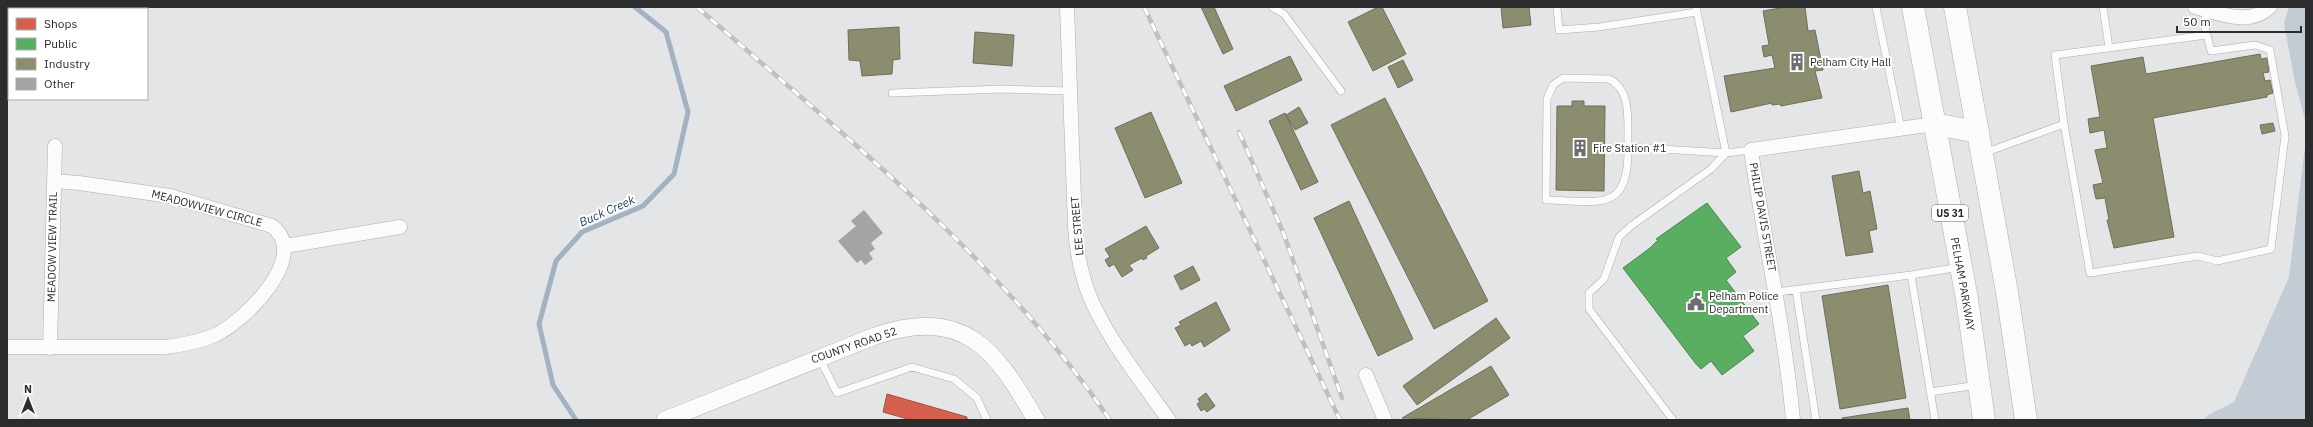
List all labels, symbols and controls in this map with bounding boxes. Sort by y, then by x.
legend [8,8,148,100]
scale bar [2177,8,2301,34]
text: 50 m [2183,14,2211,29]
text: Shops [44,16,77,31]
text: Public [44,36,77,51]
building icon: Pelham City Hall [1787,52,1807,72]
place label: Pelham City Hall [1810,55,1891,69]
text: Industry [44,56,90,71]
text: Other [44,76,75,91]
building icon: Fire Station #1 [1570,138,1590,158]
place label: Fire Station #1 [1593,141,1667,155]
street label: PHILIP DAVIS STREET [1746,161,1780,273]
street label: MEADOWVIEW CIRCLE [150,186,264,230]
street label: MEADOW VIEW TRAIL [44,191,60,302]
water label: Buck Creek [577,191,638,229]
street label: LEE STREET [1067,195,1087,256]
road number: US 31 [1932,205,1968,221]
street label: PELHAM PARKWAY [1948,236,1978,332]
place label: Pelham Police Department [1709,289,1779,316]
public building icon: Pelham Police Department [1686,292,1706,312]
street label: COUNTY ROAD 52 [809,324,899,366]
north arrow [8,379,48,419]
text: N [24,382,32,396]

